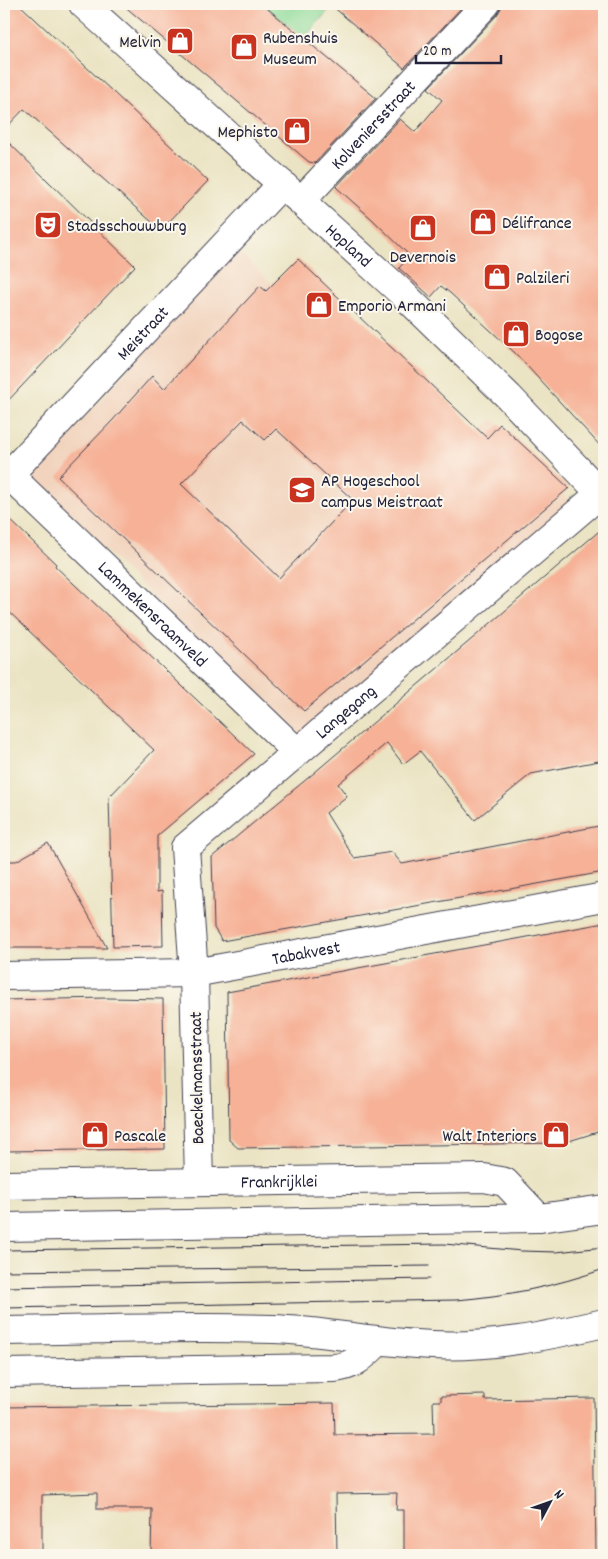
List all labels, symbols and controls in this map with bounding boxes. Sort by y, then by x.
shop icon: Melvin [165,26,195,56]
place label: Rubenshuis Museum [263,27,338,73]
place label: Melvin [119,31,161,56]
shop icon: Rubenshuis Museum [229,32,259,62]
scale bar [416,32,500,64]
text: 20 m [423,41,451,63]
street label: Kolveniersstraat [326,76,423,176]
shop icon: Mephisto [282,116,312,146]
place label: Mephisto [217,121,278,146]
shop icon: Délifrance [468,207,498,237]
theatre icon: Stadsschouwburg [33,210,63,240]
place label: Délifrance [502,212,572,237]
shop icon: Devernois [408,213,438,243]
place label: Stadsschouwburg [67,215,187,240]
street label: Hopland [319,219,376,275]
place label: Devernois [390,246,456,271]
shop icon: Palzileri [482,262,512,292]
place label: Palzileri [516,267,569,292]
shop icon: Emporio Armani [304,290,334,320]
place label: Emporio Armani [338,295,446,320]
street label: Meistraat [112,302,176,367]
shop icon: Bogose [501,319,531,349]
place label: Bogose [535,324,583,349]
place label: AP Hogeschool campus Meistraat [321,470,443,516]
school or university icon: AP Hogeschool campus Meistraat [287,475,317,505]
street label: Lammekensraamveld [91,557,212,674]
street label: Langegang [311,680,383,746]
street label: Tabakvest [270,936,343,973]
street label: Baeckelmansstraat [185,1011,212,1145]
shop icon: Pascale [80,1120,110,1150]
shop icon: Walt Interiors [541,1120,571,1150]
place label: Pascale [114,1125,166,1150]
place label: Walt Interiors [442,1125,537,1150]
street label: Frankrijklei [241,1170,317,1197]
north arrow [526,1476,576,1526]
text: N [548,1486,568,1504]

